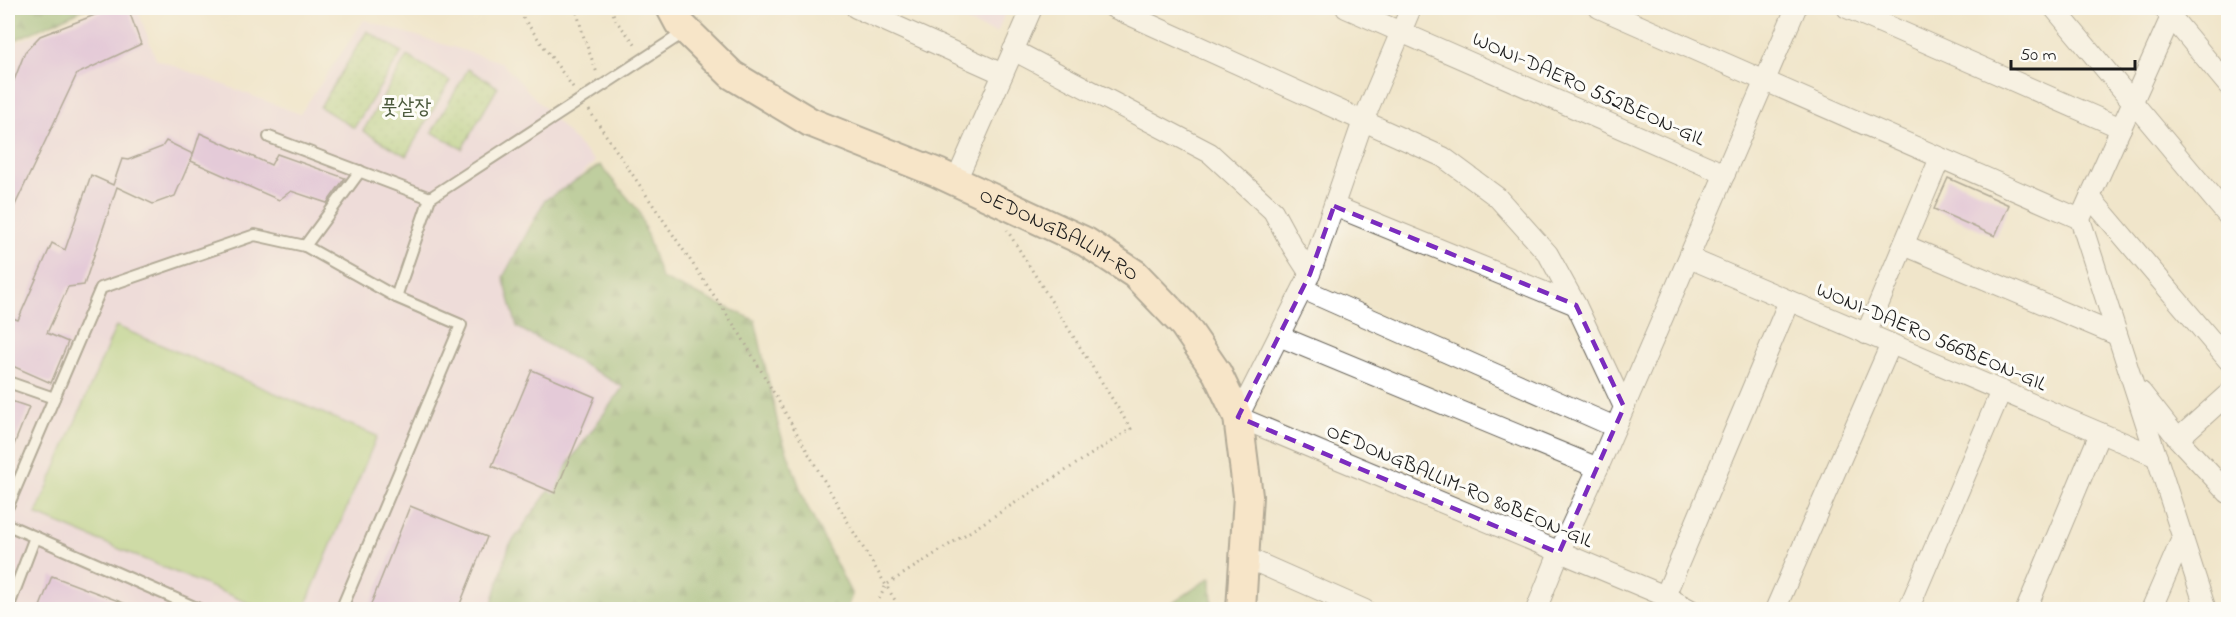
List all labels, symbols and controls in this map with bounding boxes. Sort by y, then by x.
street label: WONI-DAERO 552BEON-GIL [1467,25,1710,155]
scale bar [2011,33,2136,71]
text: 50 m [2020,43,2057,69]
park label: 풋살장 [381,93,431,123]
street label: OEDONGBALLIM-RO [974,181,1144,290]
street label: WONI-DAERO 566BEON-GIL [1811,276,2051,400]
street label: OEDONGBALLIM-RO 80BEON-GIL [1321,417,1598,557]

